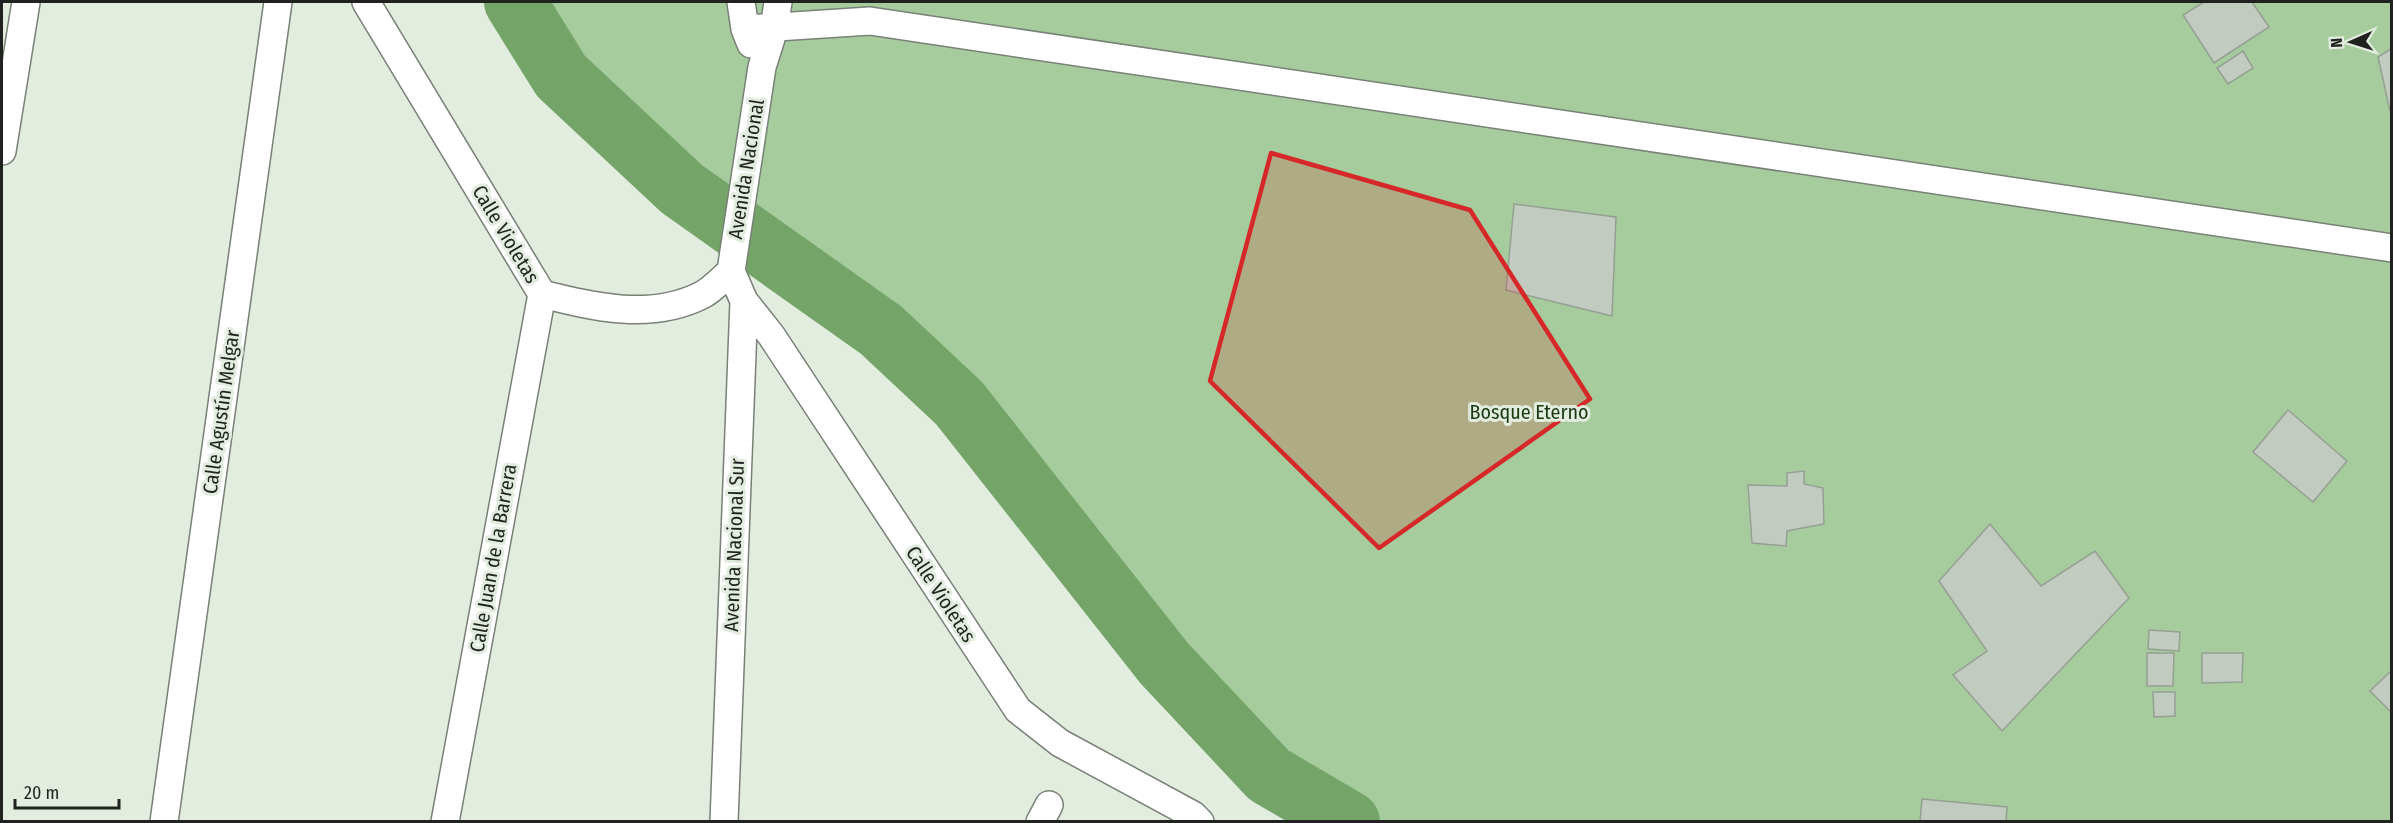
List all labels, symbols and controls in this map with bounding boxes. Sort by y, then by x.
north arrow [2321,12,2381,72]
text: N [2327,37,2346,48]
street label: Avenida Nacional [723,97,769,241]
street label: Calle Violetas [467,181,545,287]
street label: Calle Agustín Melgar [198,328,244,496]
park label: Bosque Eterno [1469,400,1589,424]
street label: Avenida Nacional Sur [719,458,749,632]
street label: Calle Juan de la Barrera [465,462,521,654]
street label: Calle Violetas [901,541,981,647]
scale bar [15,772,118,810]
text: 20 m [24,782,59,804]

